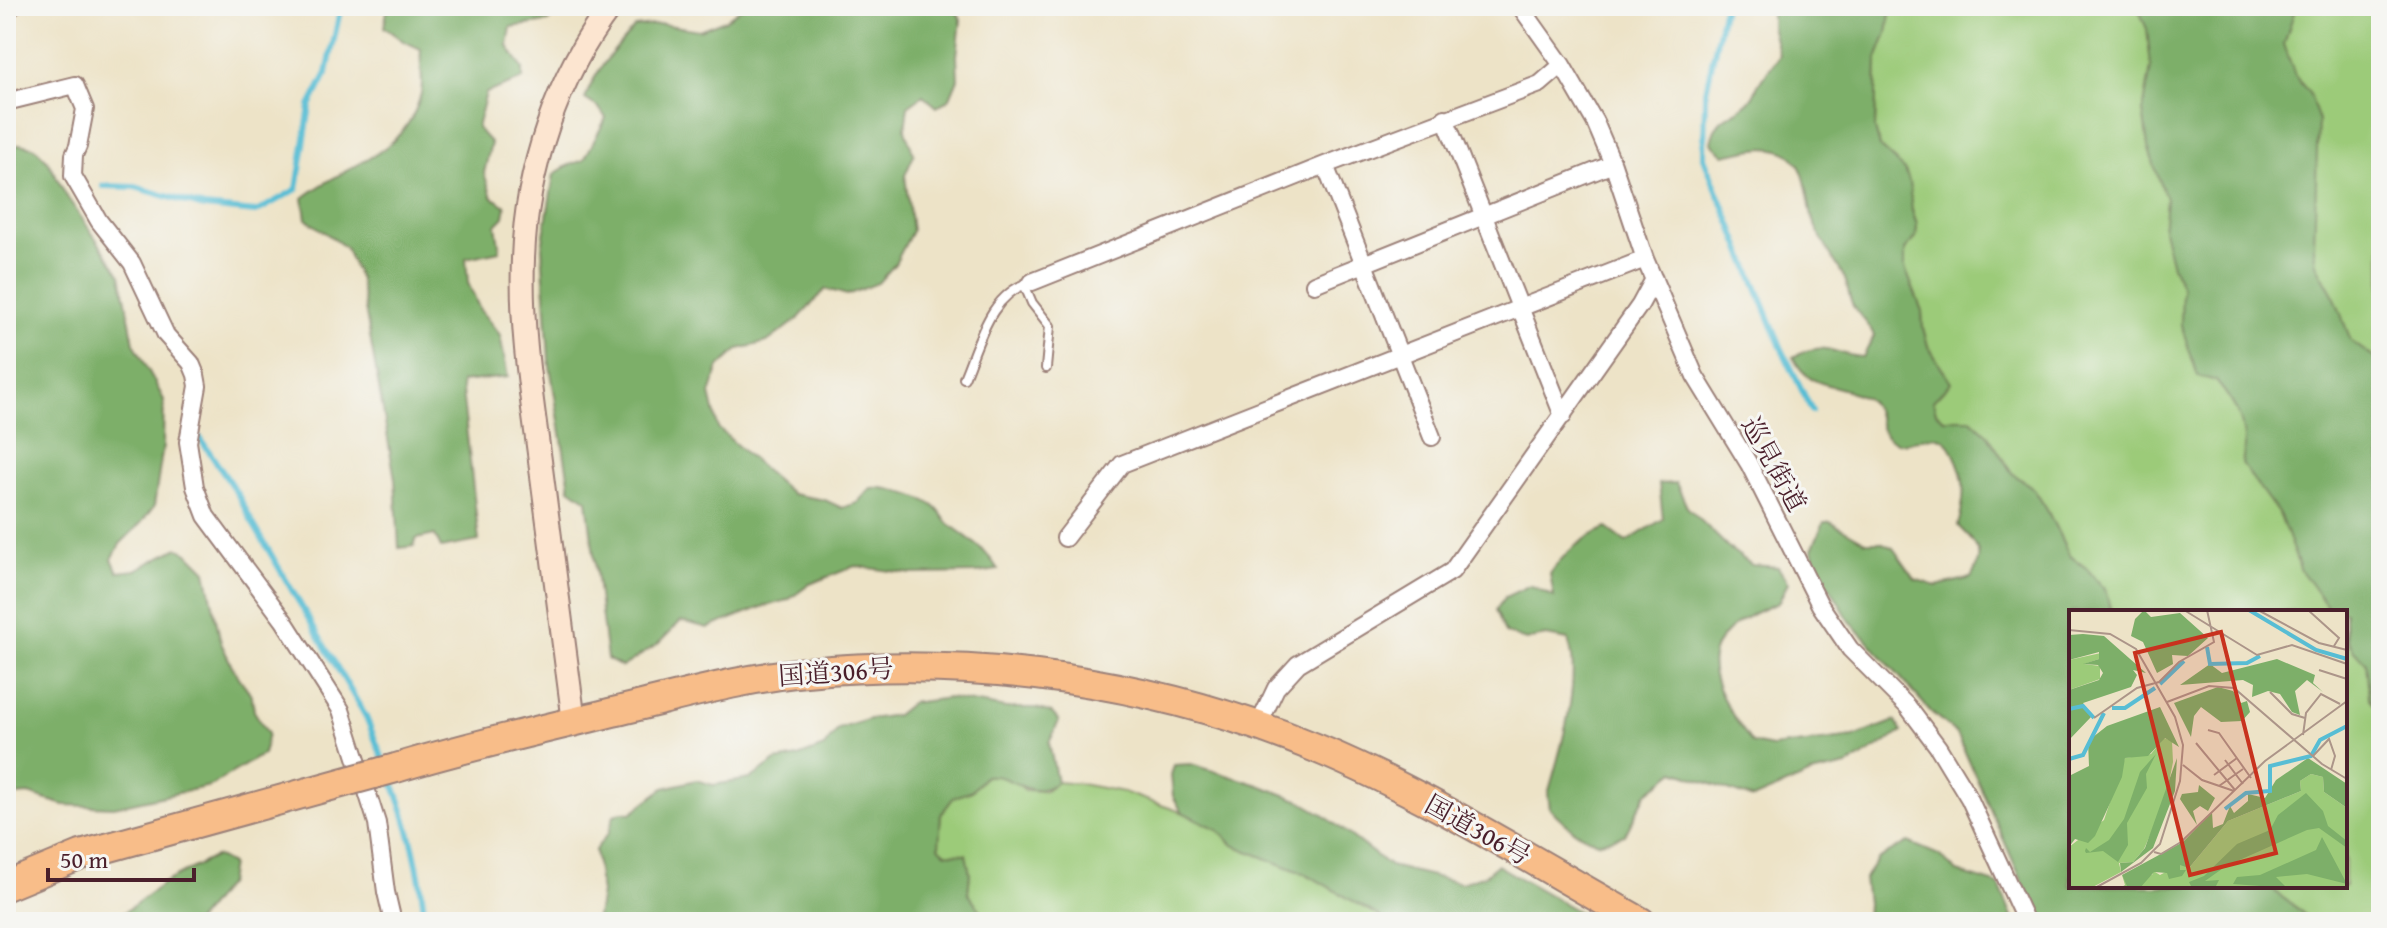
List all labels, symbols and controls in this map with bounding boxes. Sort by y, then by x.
street label: 巡見街道 [1732,409,1817,519]
inset map [2069,610,2347,888]
street label: 国道306号 [777,648,895,695]
street label: 国道306号 [1418,784,1538,875]
scale bar [48,832,194,882]
text: 50 m [60,842,108,877]

